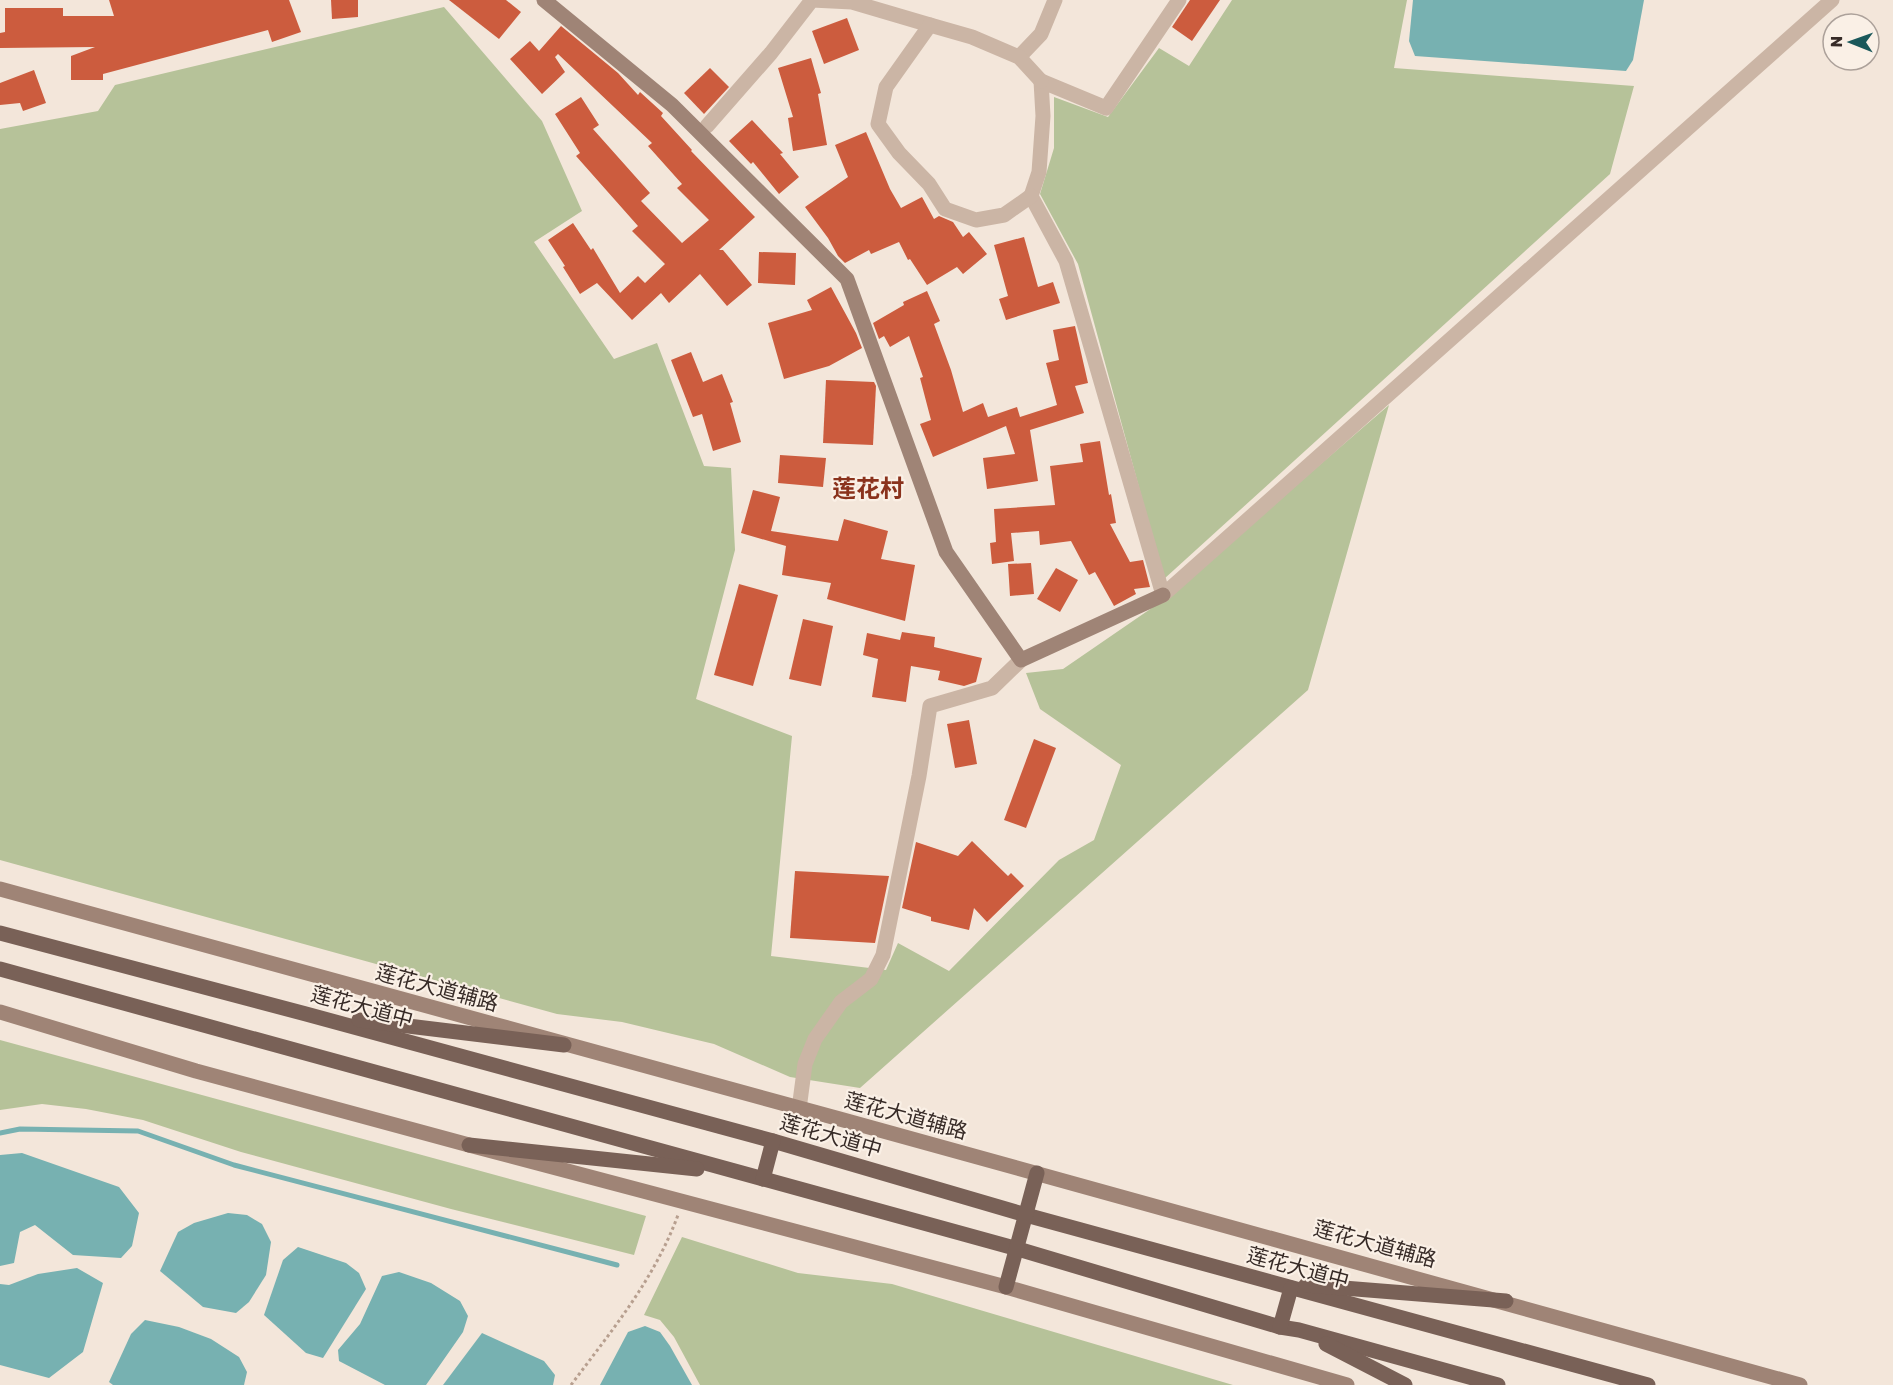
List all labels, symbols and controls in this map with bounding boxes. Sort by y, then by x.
north arrow [1821,12,1881,72]
text: N [1827,36,1846,48]
district label: 莲花村 [832,475,904,503]
street label: 莲花大道辅路 [373,959,501,1016]
street label: 莲花大道中 [308,981,416,1032]
street label: 莲花大道辅路 [842,1087,970,1144]
street label: 莲花大道中 [777,1109,885,1162]
street label: 莲花大道辅路 [1311,1215,1439,1272]
street label: 莲花大道中 [1244,1242,1352,1293]

